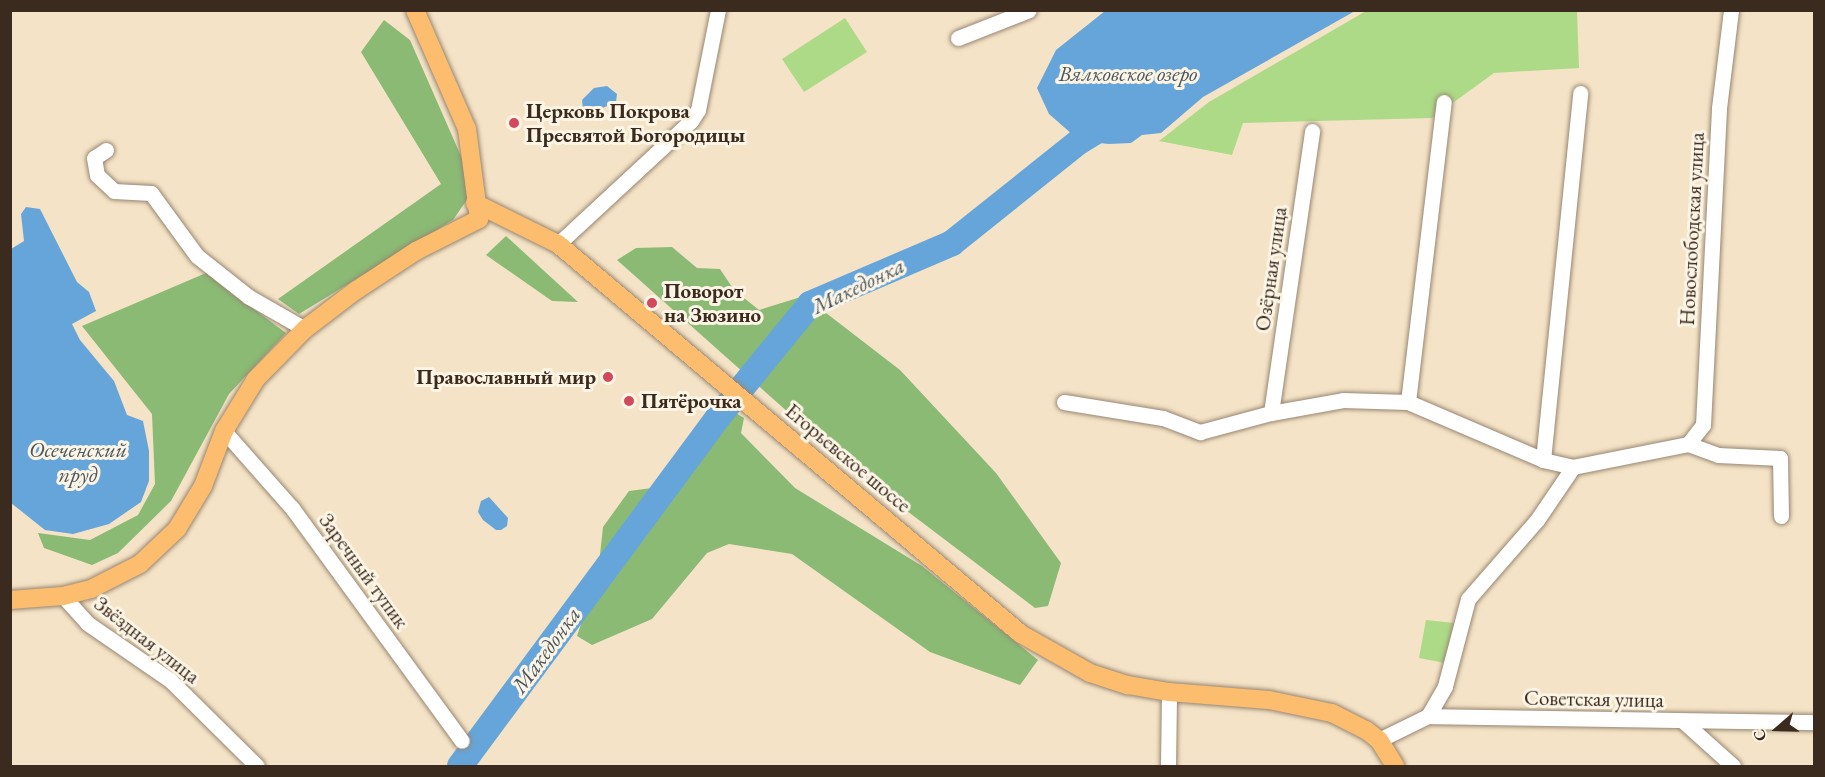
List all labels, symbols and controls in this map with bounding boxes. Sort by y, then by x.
water label: Вялковское озеро [1059,61,1197,87]
place label: Церковь Покрова Пресвятой Богородицы [526,98,745,148]
marker: Церковь Покрова Пресвятой Богородицы [507,116,521,130]
street label: Новослободская улица [1674,132,1710,326]
street label: Озёрная улица [1250,205,1292,333]
water label: Македонка [807,252,909,320]
place label: Поворот на Зюзино [664,278,761,328]
marker: Поворот на Зюзино [645,296,659,310]
place label: Православный мир [416,364,596,390]
marker: Православный мир [601,370,615,384]
place label: Пятёрочка [641,388,742,414]
marker: Пятёрочка [622,394,636,408]
street label: Егорьевское шоссе [780,398,916,518]
water label: Осеченский пруд [29,436,127,488]
street label: Заречный тупик [314,509,414,633]
street label: Звёздная улица [89,591,205,689]
water label: Македонка [506,602,586,698]
street label: Советская улица [1524,685,1664,713]
north arrow [1747,699,1807,759]
text: С [1748,726,1771,744]

